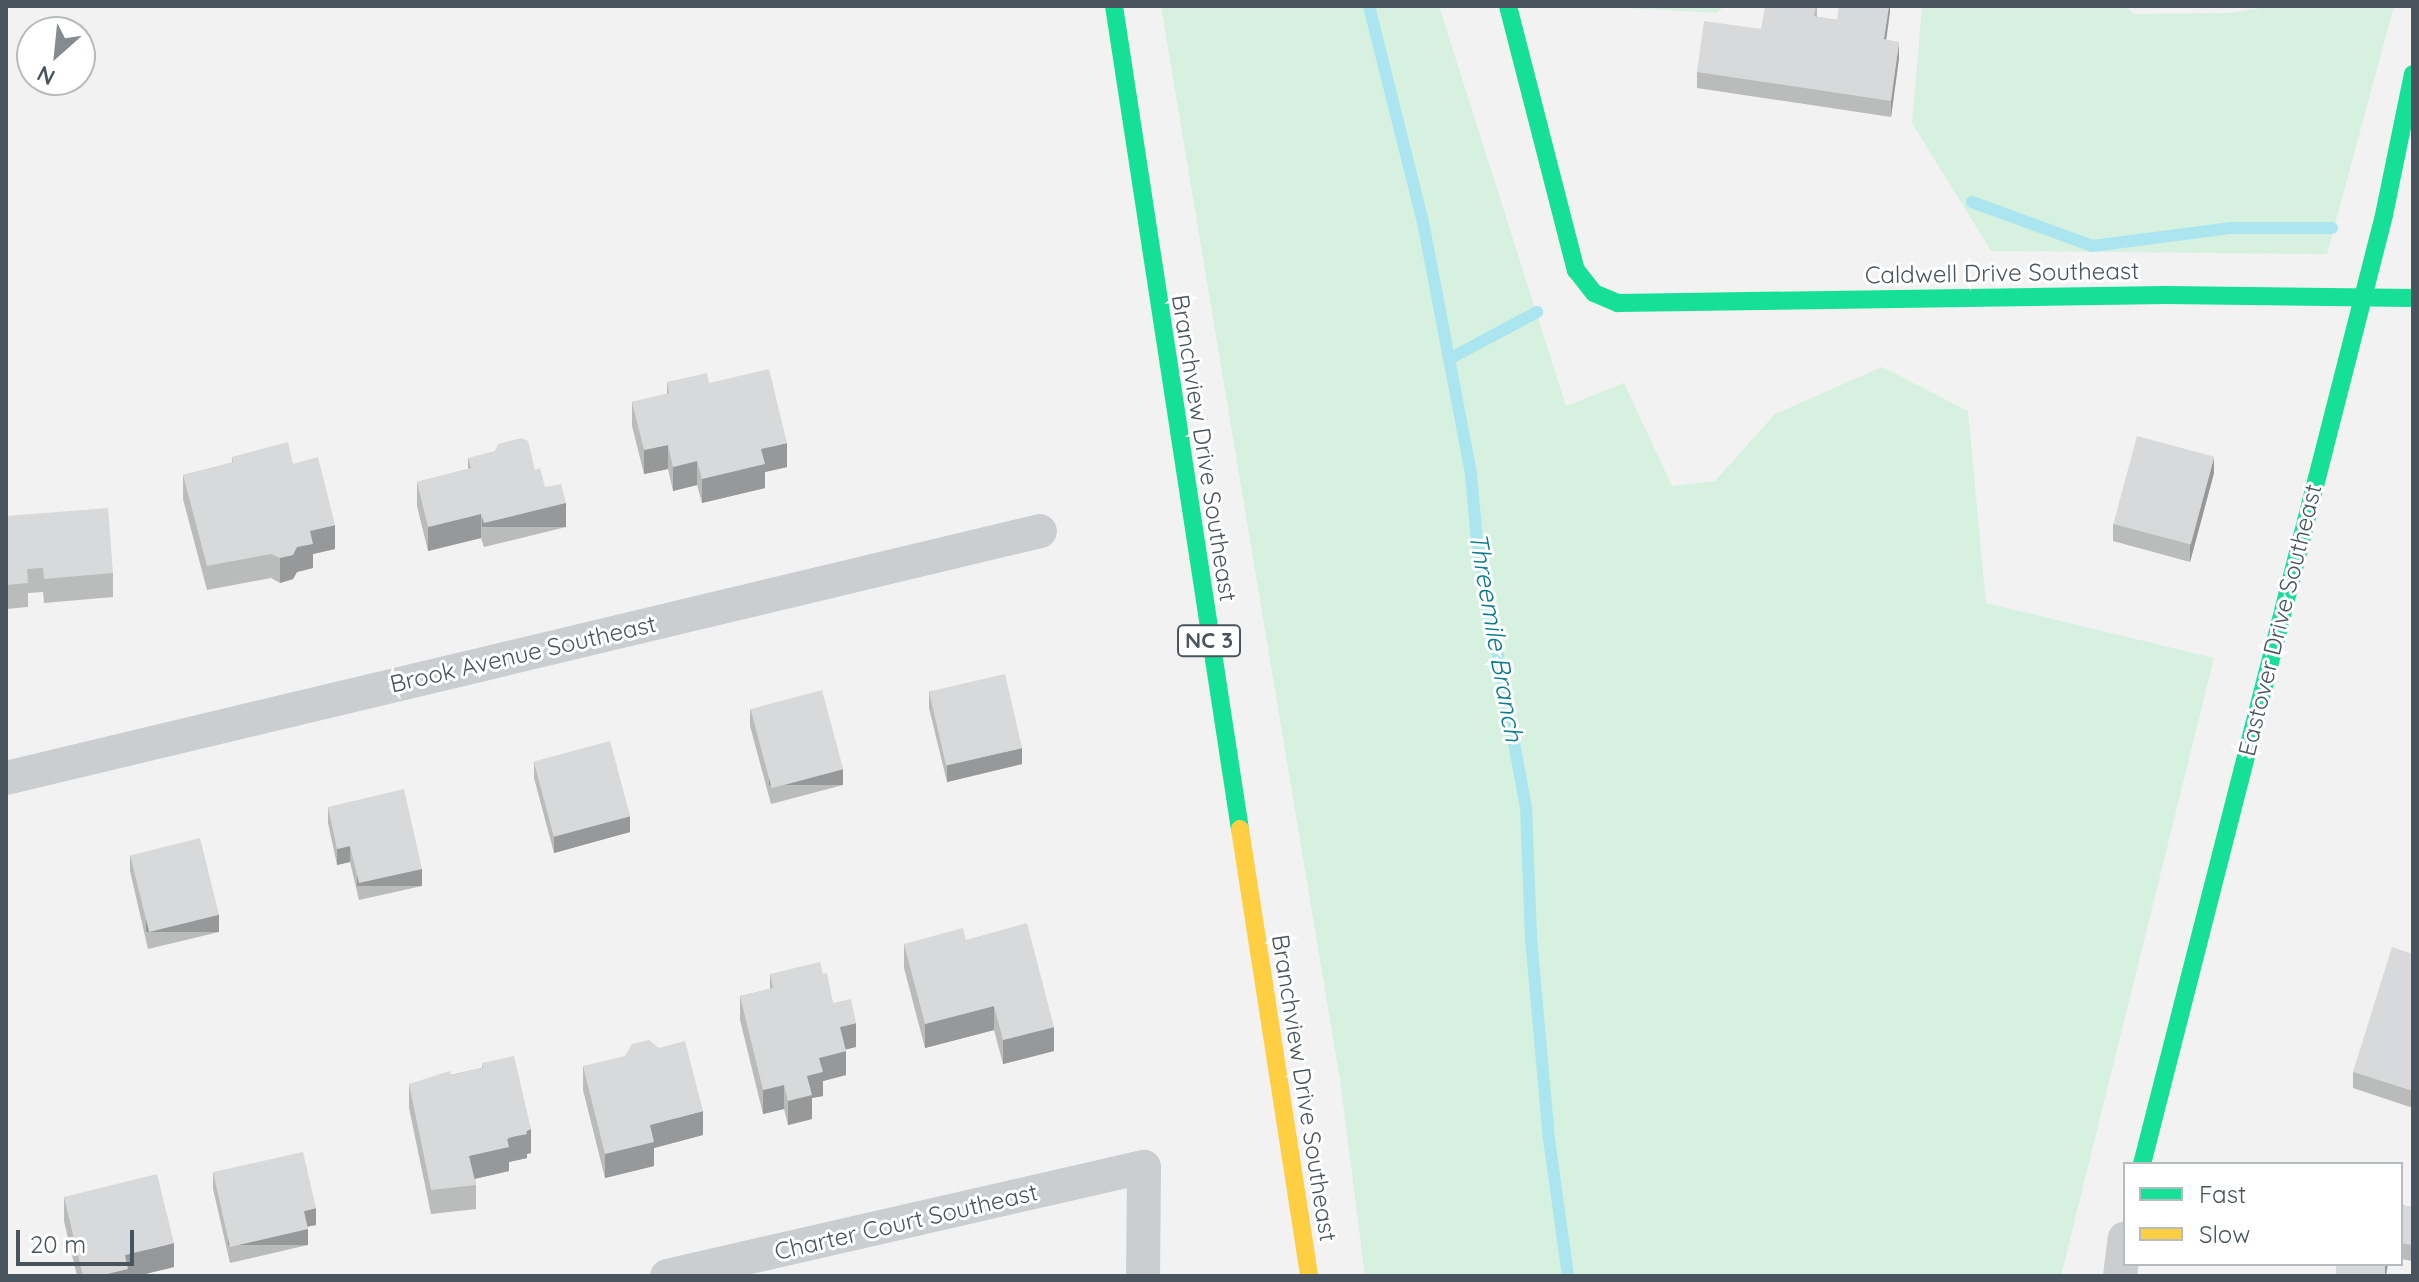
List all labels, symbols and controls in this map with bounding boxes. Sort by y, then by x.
north arrow [16,16,96,96]
text: N [32,59,60,92]
street label: Caldwell Drive Southeast [1864,256,2140,290]
street label: Branchview Drive Southeast [1166,293,1242,603]
street label: Eastover Drive Southeast [2232,481,2328,759]
water label: Threemile Branch [1462,530,1530,744]
street label: Brook Avenue Southeast [387,609,659,699]
road number: NC 3 [1177,623,1241,659]
street label: Branchview Drive Southeast [1266,933,1342,1243]
legend [2123,1162,2403,1266]
street label: Charter Court Southeast [772,1178,1040,1266]
text: Fast [2199,1179,2246,1209]
scale bar [20,1214,138,1264]
text: Slow [2199,1219,2250,1249]
text: 20 m [30,1229,86,1259]

